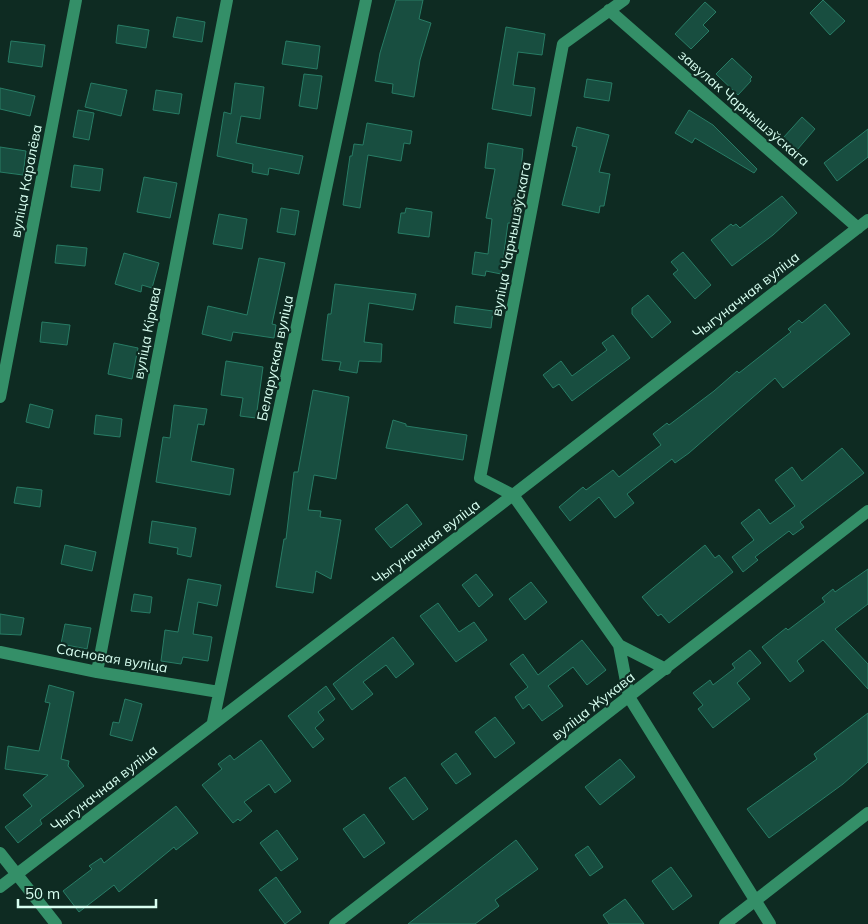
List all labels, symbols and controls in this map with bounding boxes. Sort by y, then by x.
street label: завулак Чарнышэўскага [675,46,813,170]
street label: вуліца Каралёва [6,123,46,239]
street label: вуліца Чарнышэўскага [487,160,535,318]
street label: Чыгуначная вуліца [689,248,803,342]
street label: вуліца Кірава [129,285,165,381]
street label: Беларуская вуліца [253,293,297,423]
street label: Чыгуначная вуліца [368,495,484,589]
street label: Сасновая вуліца [55,639,169,677]
street label: вуліца Жукава [548,668,638,744]
street label: Чыгуначная вуліца [47,741,161,835]
scale bar [18,876,155,908]
text: 50 m [25,884,60,903]

